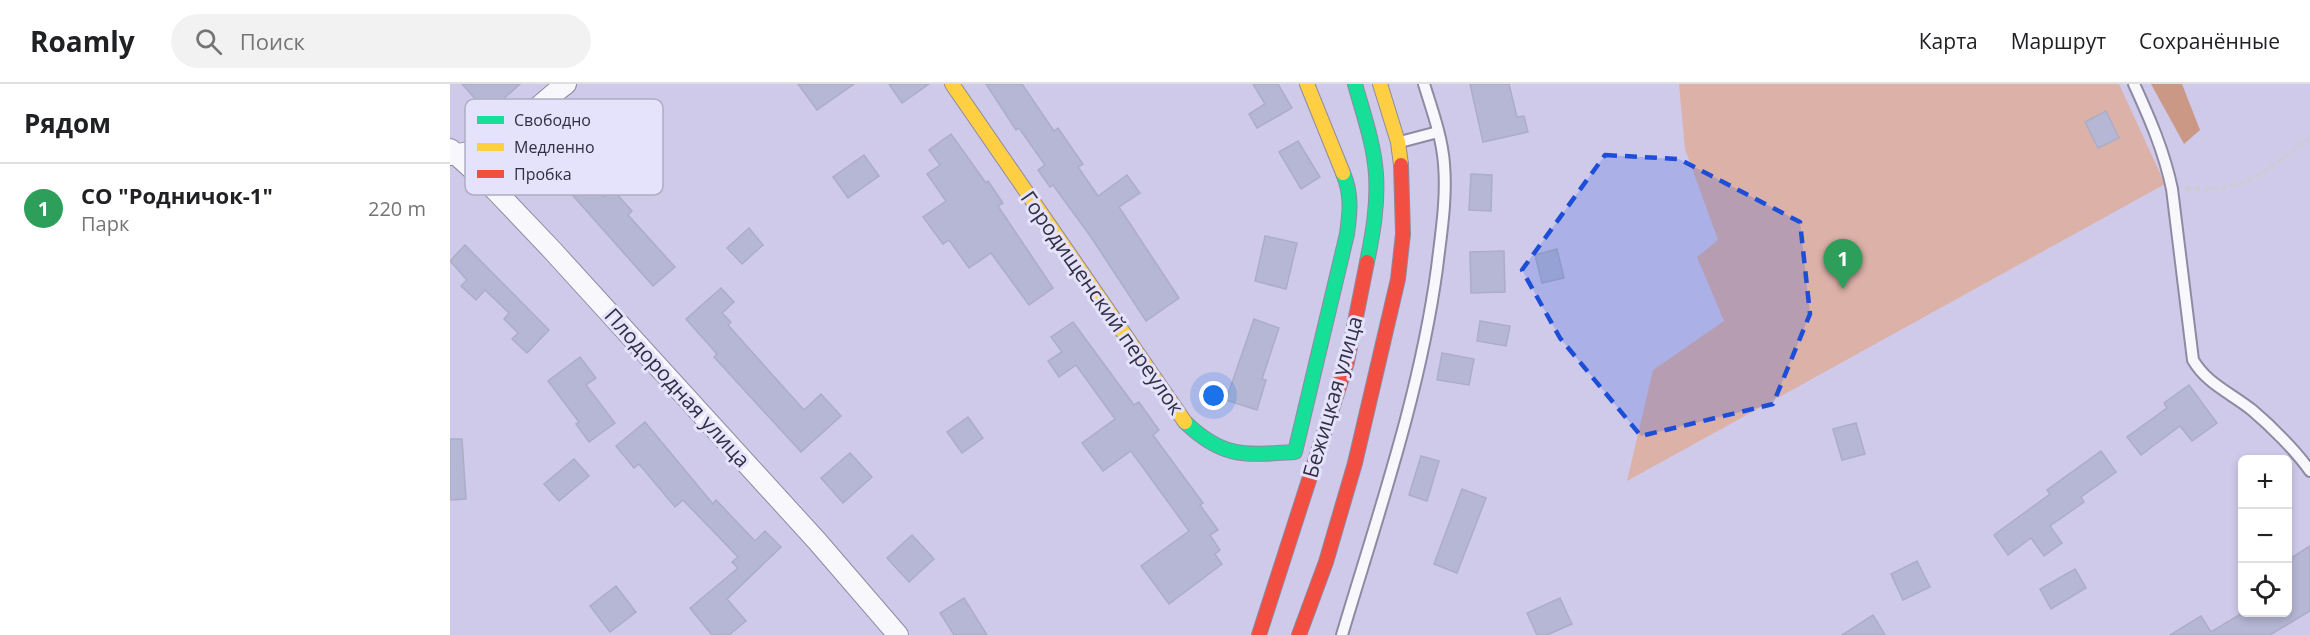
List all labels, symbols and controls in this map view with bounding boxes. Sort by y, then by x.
search box [171,14,591,68]
text: Roamly [30,22,135,60]
icon: search [192,25,225,58]
text: Поиск [240,26,305,56]
text: Карта [1919,27,1978,55]
text: Маршрут [2011,27,2106,55]
text: Сохранённые [2139,27,2280,55]
legend [465,99,663,195]
text: Рядом [24,105,111,141]
text: Свободно [514,109,591,131]
text: Медленно [514,136,595,158]
text: Пробка [514,163,572,185]
text: СО "Родничок-1" [81,180,273,210]
street label: Городищенский переулок [1015,185,1191,420]
text: 1 [38,195,49,222]
text: 220 m [368,195,426,222]
text: Парк [81,210,129,237]
pin: 1 [1824,240,1862,289]
street label: Плодородная улица [599,302,757,473]
street label: Бежицкая улица [1296,313,1368,481]
your location [1199,381,1228,410]
map controls [2238,455,2292,617]
button: + [2238,455,2292,509]
button: − [2238,509,2292,563]
button: locate [2238,563,2292,617]

